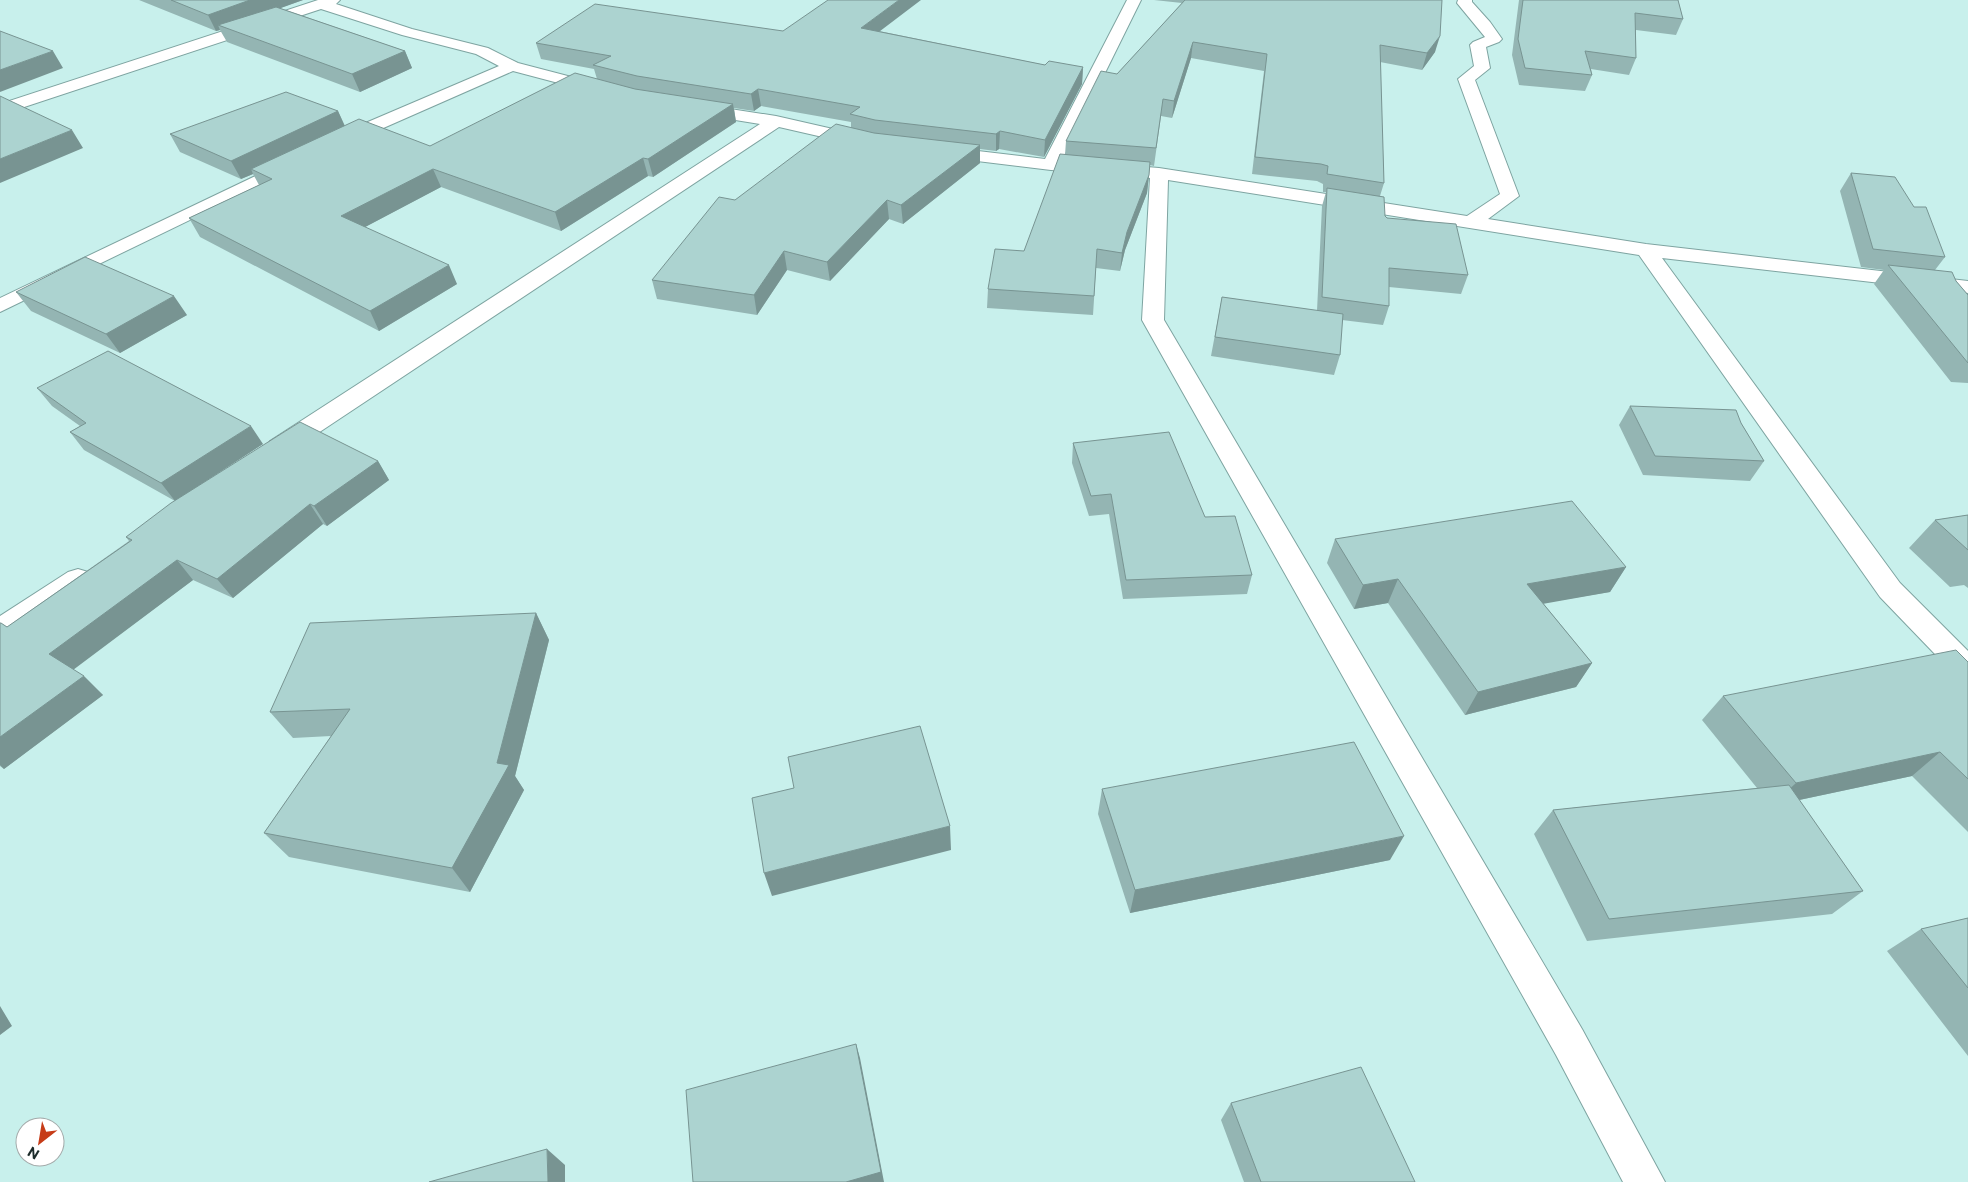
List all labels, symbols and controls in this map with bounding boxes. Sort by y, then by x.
north arrow [15,1117,65,1167]
text: N [24,1144,42,1164]

